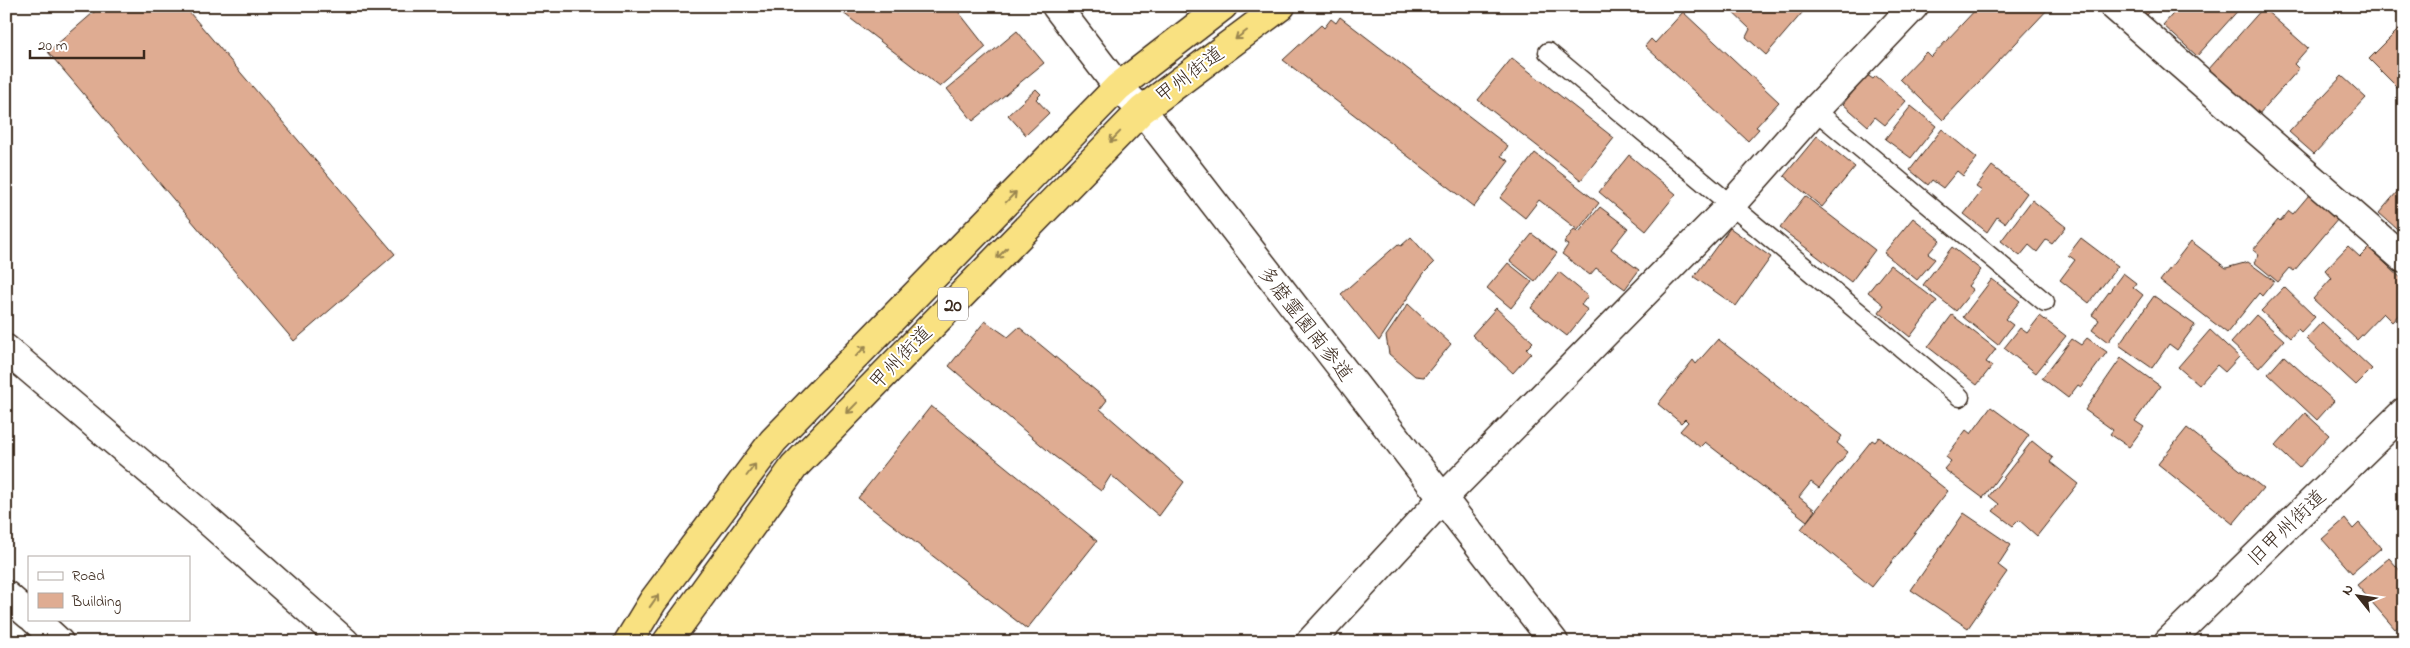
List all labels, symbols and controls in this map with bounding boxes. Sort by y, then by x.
scale bar [30,28,144,60]
one-way arrow [1235,30,1248,41]
text: 20 m [38,35,68,57]
street label: 甲州街道 [1150,40,1231,112]
one-way arrow [1110,131,1122,143]
one-way arrow [1005,190,1017,203]
one-way arrow [996,247,1008,260]
street label: 多磨霊園南参道 [1250,260,1359,389]
road number: 20 [938,288,968,320]
street label: 甲州街道 [864,320,940,398]
one-way arrow [855,344,867,357]
one-way arrow [846,401,858,414]
one-way arrow [746,463,756,477]
street label: 旧甲州街道 [2242,484,2334,574]
legend [28,556,190,620]
text: Road [72,565,105,587]
north arrow [2332,570,2382,620]
text: N [2337,581,2359,600]
text: Building [71,591,121,614]
one-way arrow [649,594,659,608]

